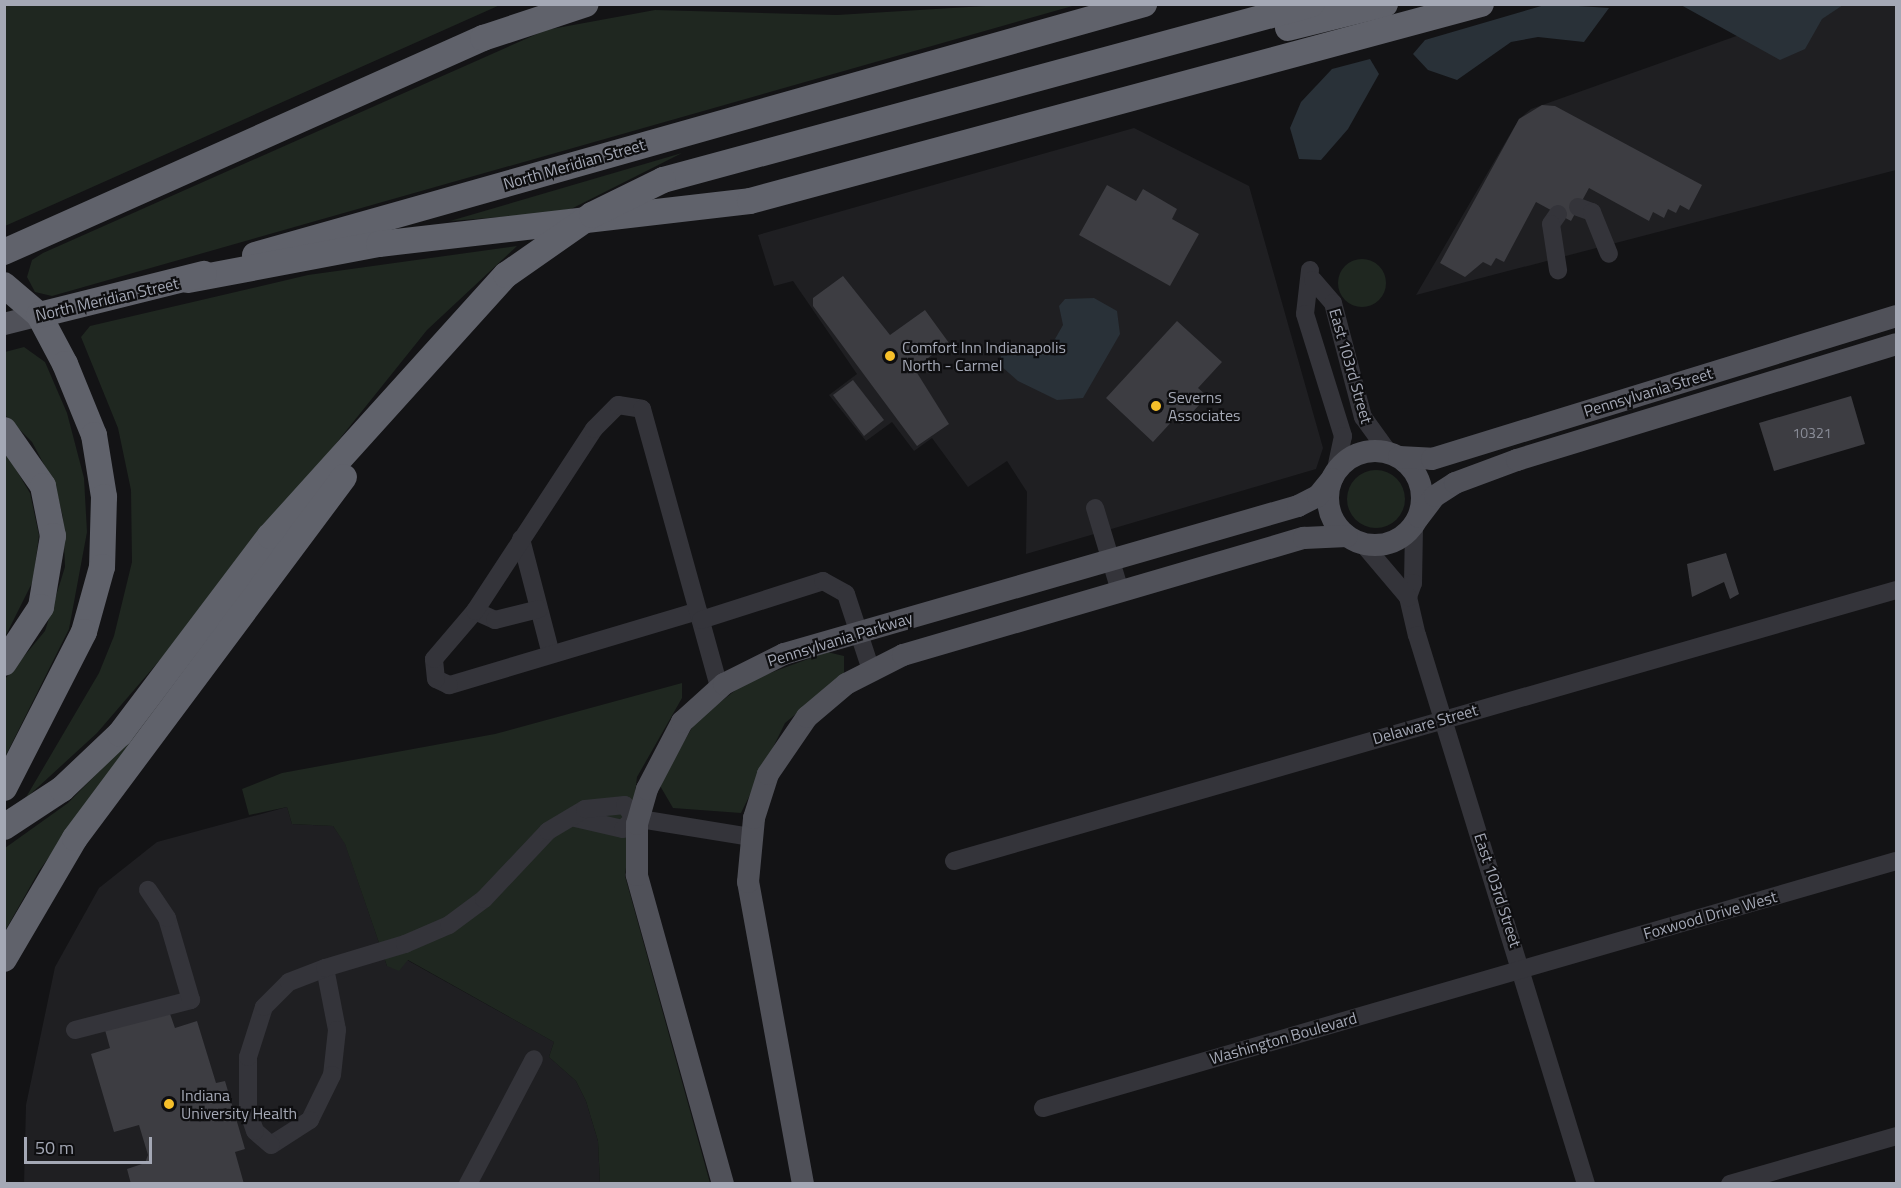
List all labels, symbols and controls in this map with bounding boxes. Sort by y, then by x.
street label: North Meridian Street [501,135,647,193]
street label: North Meridian Street [34,273,180,325]
street label: East 103rd Street [1325,306,1377,426]
place label: Comfort Inn Indianapolis North - Carmel [902,337,1066,375]
marker: Comfort Inn Indianapolis North - Carmel [883,349,897,363]
street label: Pennsylvania Street [1581,363,1715,421]
place label: Severns Associates [1168,387,1240,425]
marker: Severns Associates [1149,399,1163,413]
house number: 10321 [1792,425,1832,441]
street label: Pennsylvania Parkway [765,608,915,670]
street label: Delaware Street [1370,700,1480,748]
street label: East 103rd Street [1471,831,1525,949]
street label: Foxwood Drive West [1641,887,1779,943]
street label: Washington Boulevard [1207,1008,1359,1068]
place label: Indiana University Health [181,1085,297,1123]
marker: Indiana University Health [162,1097,176,1111]
scale bar [27,1125,154,1163]
text: 50 m [35,1134,74,1161]

